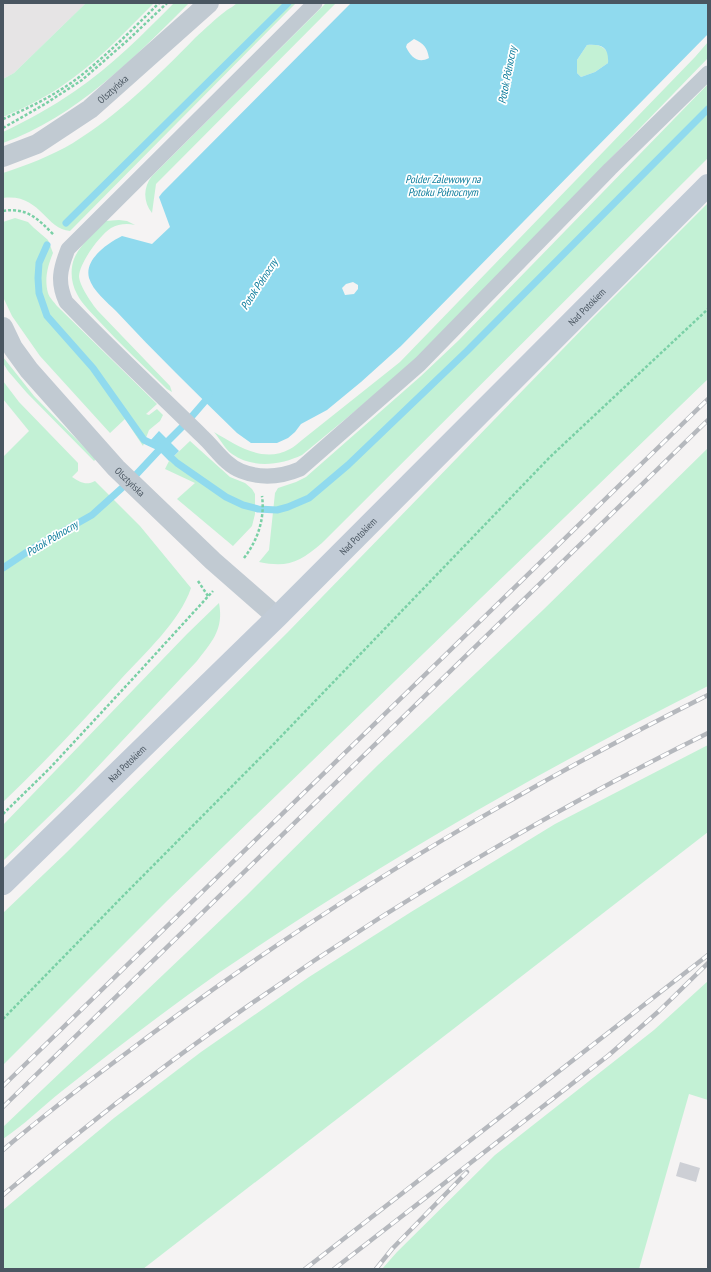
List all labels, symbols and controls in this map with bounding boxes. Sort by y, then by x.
water label: Potok Północny [495,43,520,105]
street label: Olsztyńska [95,72,131,107]
water label: Polder Zalewowy na Potoku Północnym [405,172,481,199]
water label: Potok Północny [237,254,282,312]
street label: Nad Potokiem [565,285,609,329]
street label: Olsztyńska [112,464,148,499]
street label: Nad Potokiem [337,515,380,558]
water label: Potok Północny [24,516,82,559]
street label: Nad Potokiem [105,742,149,785]

